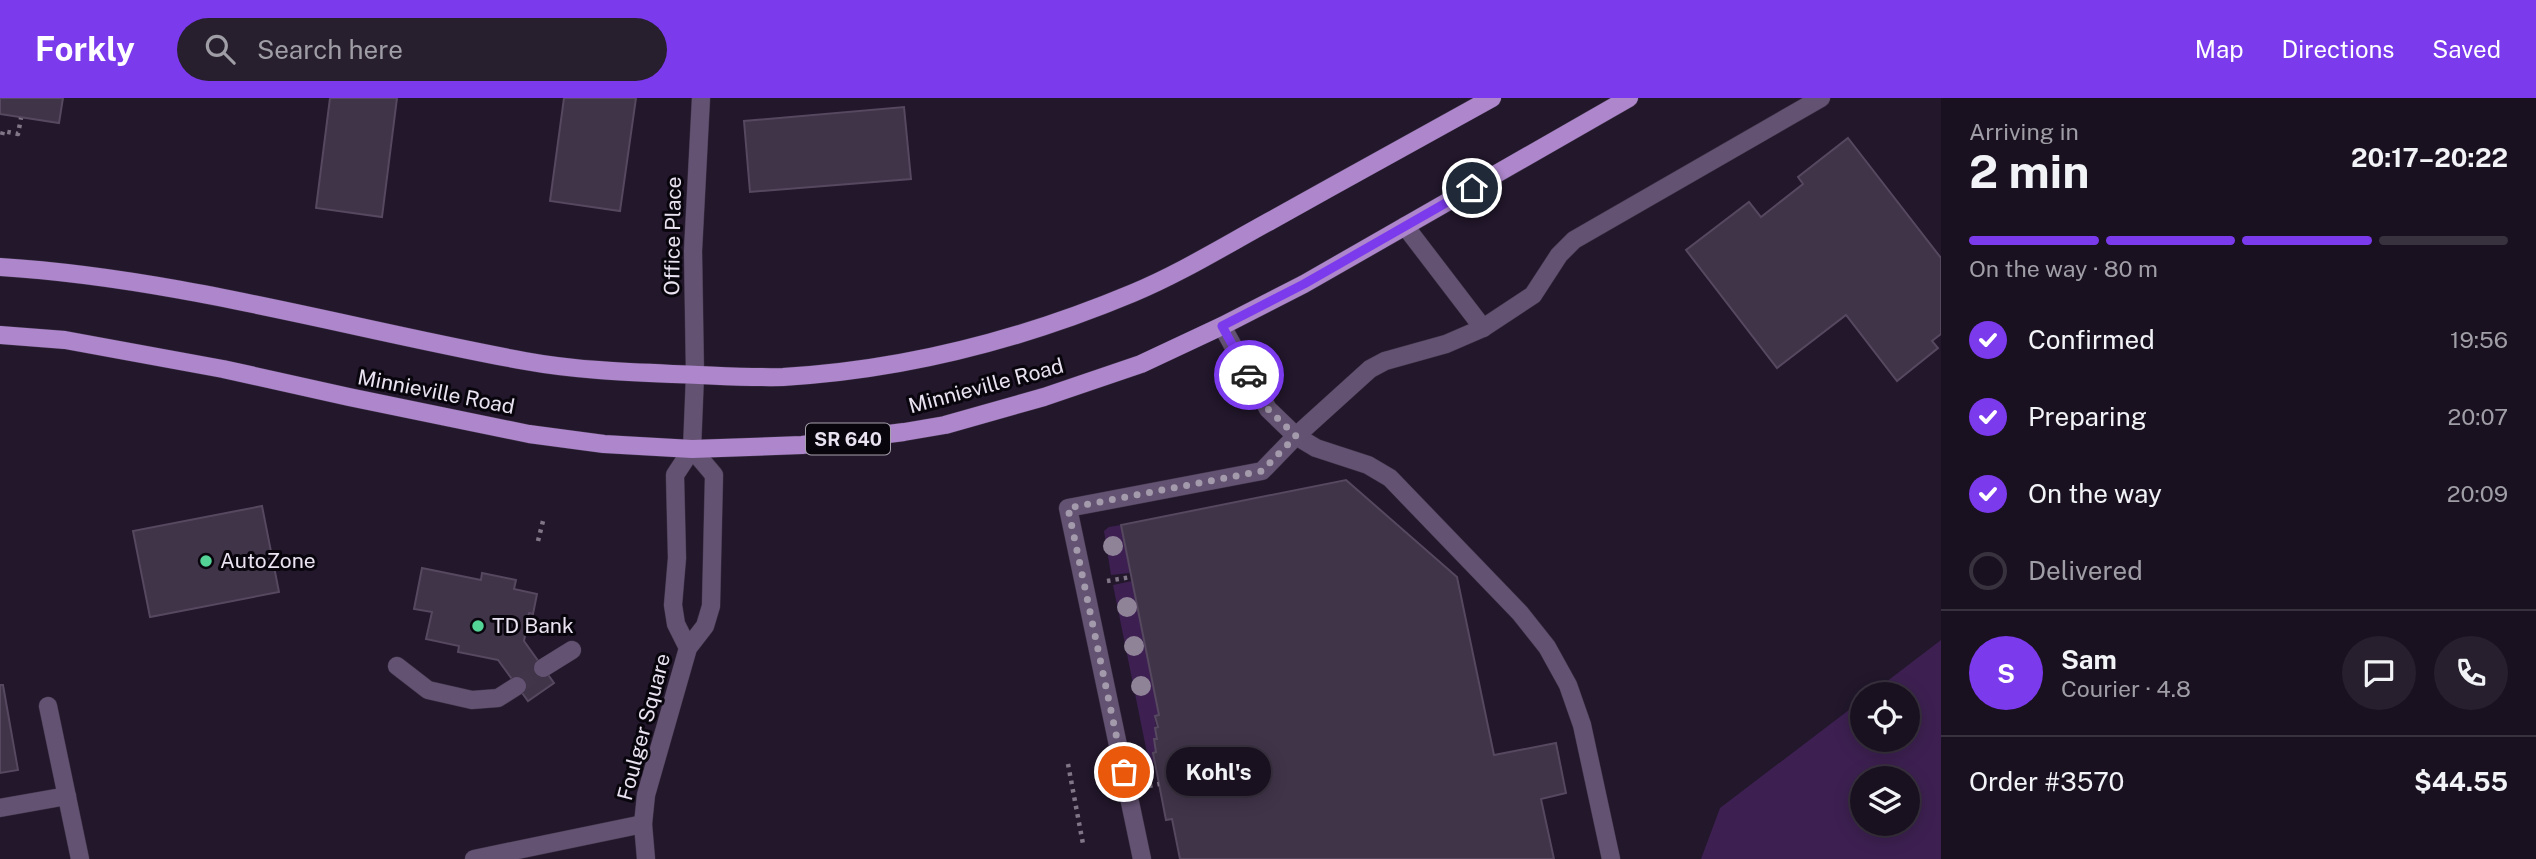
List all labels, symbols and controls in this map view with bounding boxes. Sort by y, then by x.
search box [177,18,667,81]
text: Forkly [35,30,135,68]
icon: search [201,30,239,68]
text: Search here [257,34,403,65]
text: Map [2195,35,2244,63]
text: Directions [2282,35,2394,63]
text: Saved [2432,35,2501,63]
text: Arriving in [1969,118,2079,145]
text: 20:17–20:22 [2351,142,2508,173]
text: 2 min [1969,144,2089,198]
pin [1442,158,1502,218]
icon: home [1453,169,1491,207]
street label: Office Place [659,176,686,296]
text: On the way · 80 m [1969,255,2158,282]
icon: check [1969,321,2007,359]
text: Confirmed [2028,324,2155,355]
text: 19:56 [2450,326,2508,353]
courier [1214,340,1284,410]
street label: Minnieville Road [906,353,1066,418]
icon: car [1230,356,1268,394]
street label: Minnieville Road [355,364,517,419]
icon: check [1969,398,2007,436]
text: Preparing [2028,401,2147,432]
text: 20:07 [2448,403,2508,430]
road number: SR 640 [806,424,890,454]
icon: check [1969,475,2007,513]
text: On the way [2028,478,2162,509]
text: 20:09 [2447,480,2508,507]
place label: AutoZone [220,548,316,573]
marker: AutoZone [198,553,214,569]
text: Delivered [2028,555,2143,586]
place label: TD Bank [492,613,574,638]
marker: TD Bank [470,618,486,634]
button: chat [2342,636,2416,710]
button: phone [2434,636,2508,710]
text: Sam [2061,644,2117,675]
street label: Foulger Square [612,651,675,803]
text: S [1997,658,2015,689]
text: Courier · 4.8 [2061,675,2191,702]
map controls [1850,682,1920,836]
button: locate [1850,682,1920,752]
pin [1094,742,1154,802]
callout: Kohl's [1166,748,1271,796]
icon: bag [1105,753,1143,791]
text: Kohl's [1185,758,1252,785]
button: layers [1850,766,1920,836]
text: Order #3570 [1969,766,2124,797]
text: $44.55 [2414,766,2508,797]

